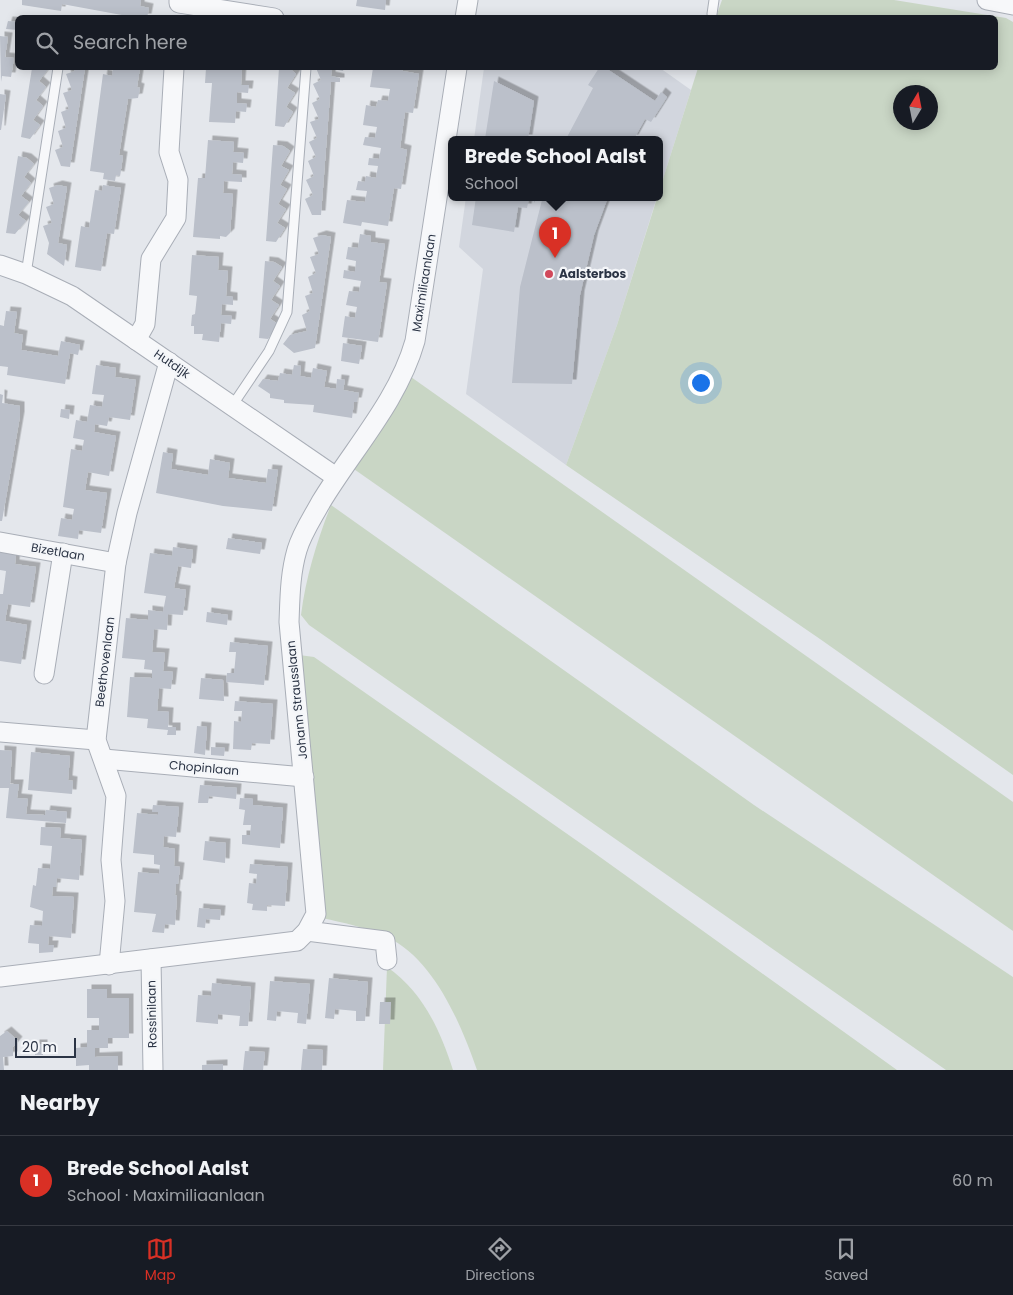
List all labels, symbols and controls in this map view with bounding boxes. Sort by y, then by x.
search box [15,15,998,70]
icon: search [33,29,61,57]
text: Search here [73,29,187,56]
north arrow [893,85,938,130]
popup [448,136,663,201]
text: Brede School Aalst [465,143,646,170]
text: School [465,172,518,195]
pin: 1 [539,217,571,258]
street label: Maximiliaanlaan [407,233,440,333]
place label: Aalsterbos [559,265,626,282]
marker: Aalsterbos [543,268,555,280]
street label: Hutdijk [151,345,194,383]
your location [688,370,714,396]
street label: Bizetlaan [30,538,86,565]
street label: Beethovenlaan [91,616,118,708]
street label: Johann Strausslaan [282,640,311,760]
street label: Chopinlaan [168,756,240,779]
street label: Rossinilaan [142,980,161,1048]
scale bar [15,1035,76,1058]
text: 20 m [22,1037,57,1057]
text: Nearby [20,1088,100,1117]
text: Brede School Aalst [67,1155,249,1182]
text: 1 [33,1169,39,1192]
text: 60 m [952,1169,993,1192]
text: School · Maximiliaanlaan [67,1184,265,1207]
tab: Map [145,1235,176,1286]
tab: Directions [465,1235,535,1286]
tab: Saved [824,1235,868,1286]

